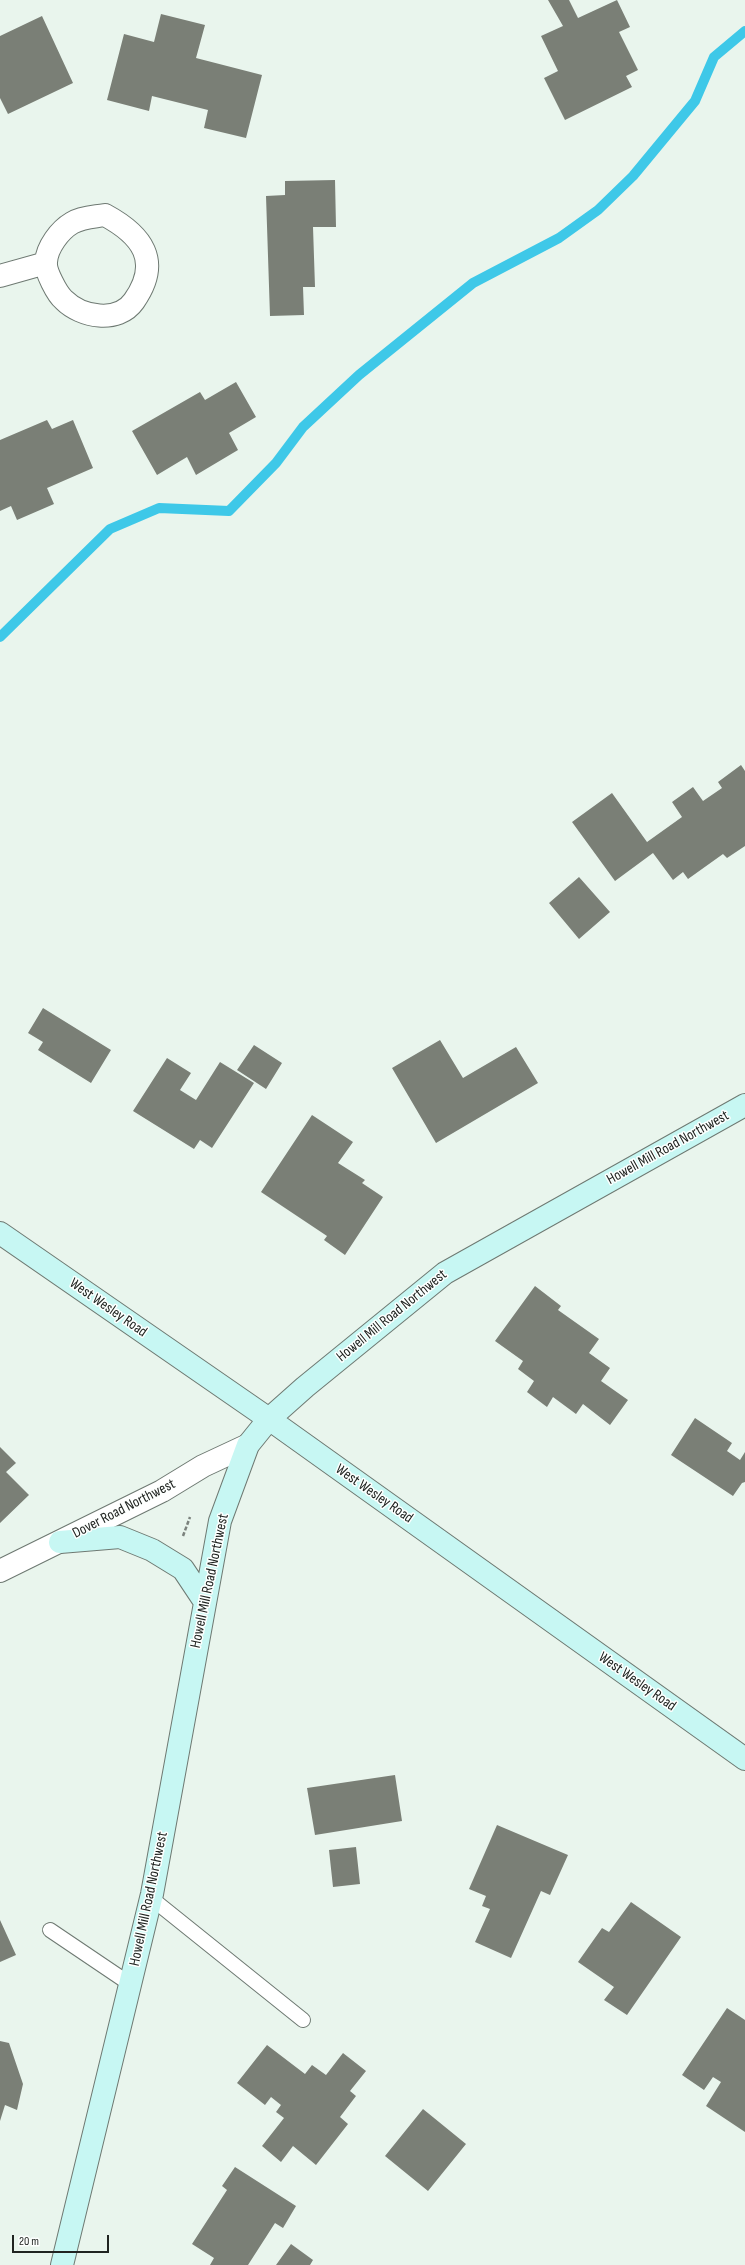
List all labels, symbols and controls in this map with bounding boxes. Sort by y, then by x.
street label: Howell Mill Road Northwest [604,1107,732,1189]
street label: Howell Mill Road Northwest [333,1266,451,1366]
street label: West Wesley Road [66,1275,150,1341]
street label: West Wesley Road [332,1461,416,1527]
street label: Dover Road Northwest [70,1475,178,1543]
street label: Howell Mill Road Northwest [187,1512,233,1650]
street label: West Wesley Road [595,1649,679,1715]
street label: Howell Mill Road Northwest [126,1830,172,1968]
scale bar [14,2227,111,2253]
text: 20 m [19,2234,39,2249]

